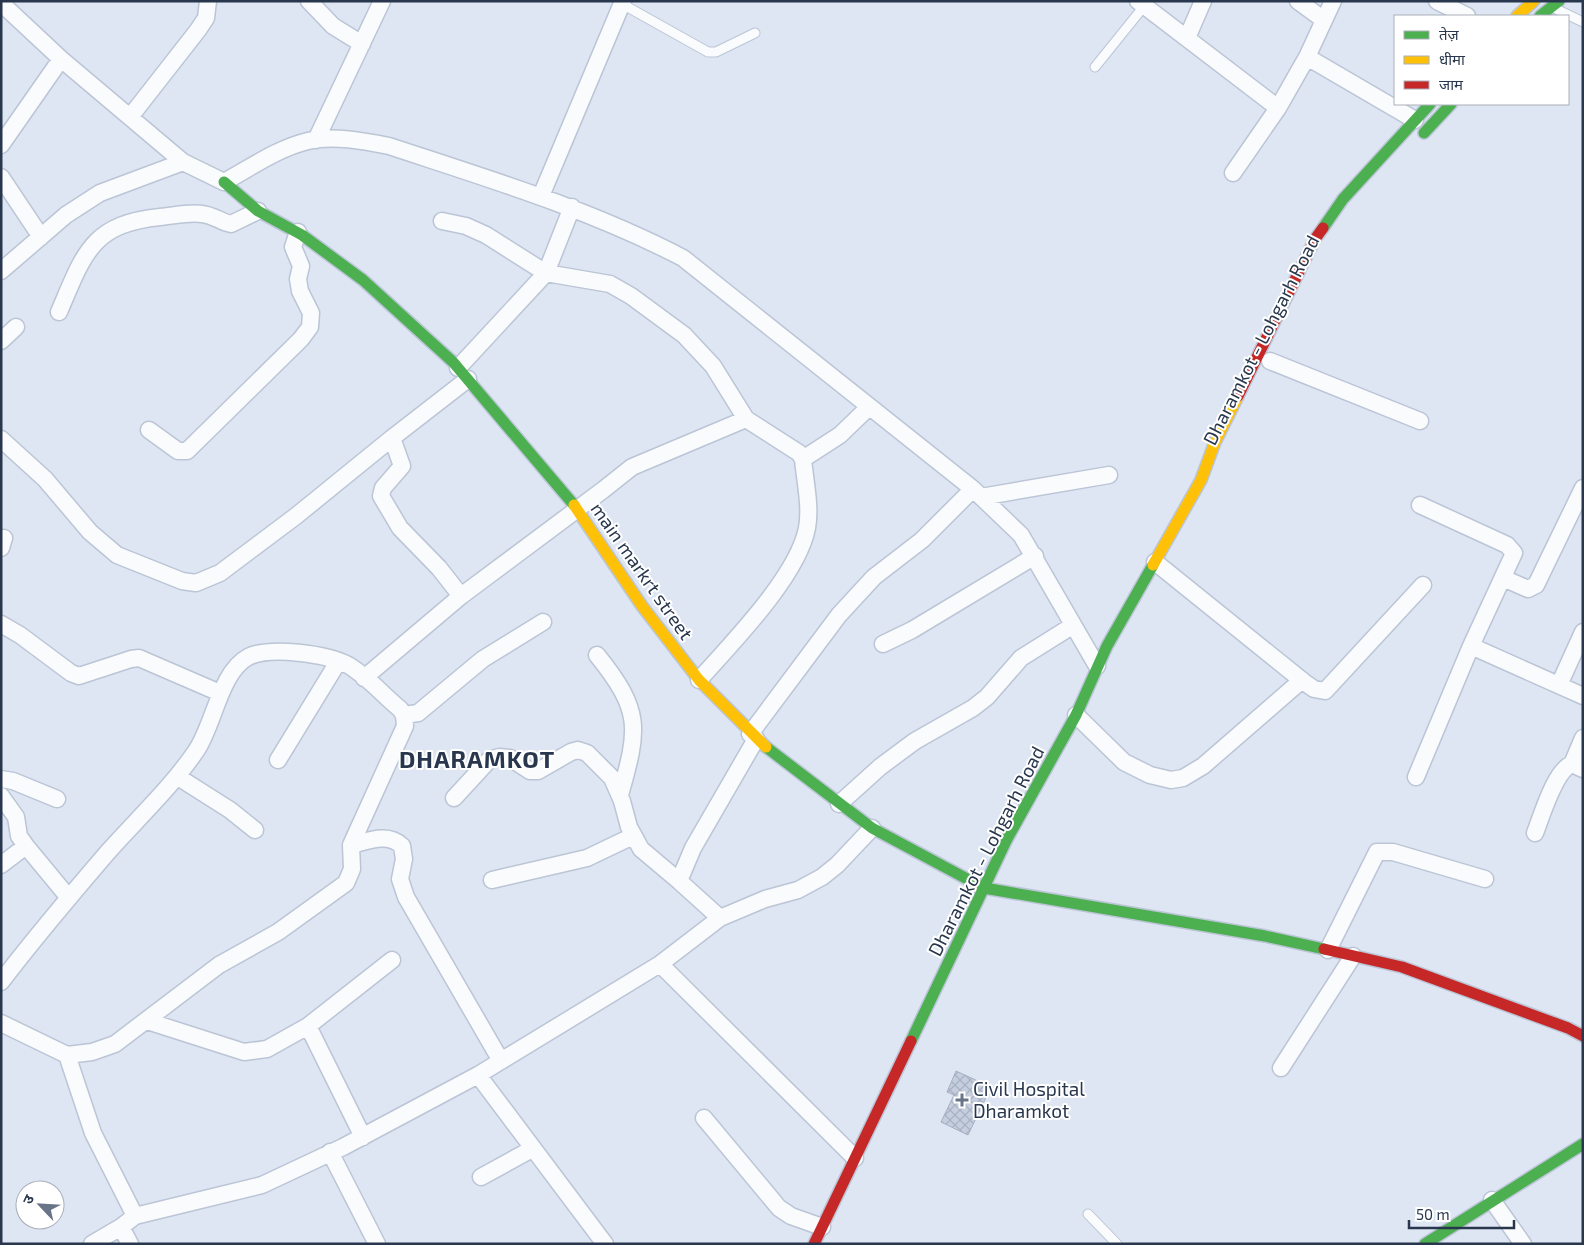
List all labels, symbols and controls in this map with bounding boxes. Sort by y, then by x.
legend [1394,15,1569,105]
text: तेज़ [1439,25,1460,43]
text: धीमा [1439,50,1466,68]
text: जाम [1439,75,1464,93]
street label: Dharamkot - Lohgarh Road [1198,231,1324,449]
street label: main markrt street [586,498,698,644]
street label: Dharamkot - Lohgarh Road [923,742,1049,960]
district label: DHARAMKOT [399,744,555,773]
place label: Civil Hospital Dharamkot [973,1077,1085,1122]
marker: Civil Hospital Dharamkot [955,1093,969,1107]
north arrow [15,1180,65,1230]
text: उ [18,1191,38,1207]
scale bar [1409,1198,1514,1230]
text: 50 m [1416,1205,1450,1223]

